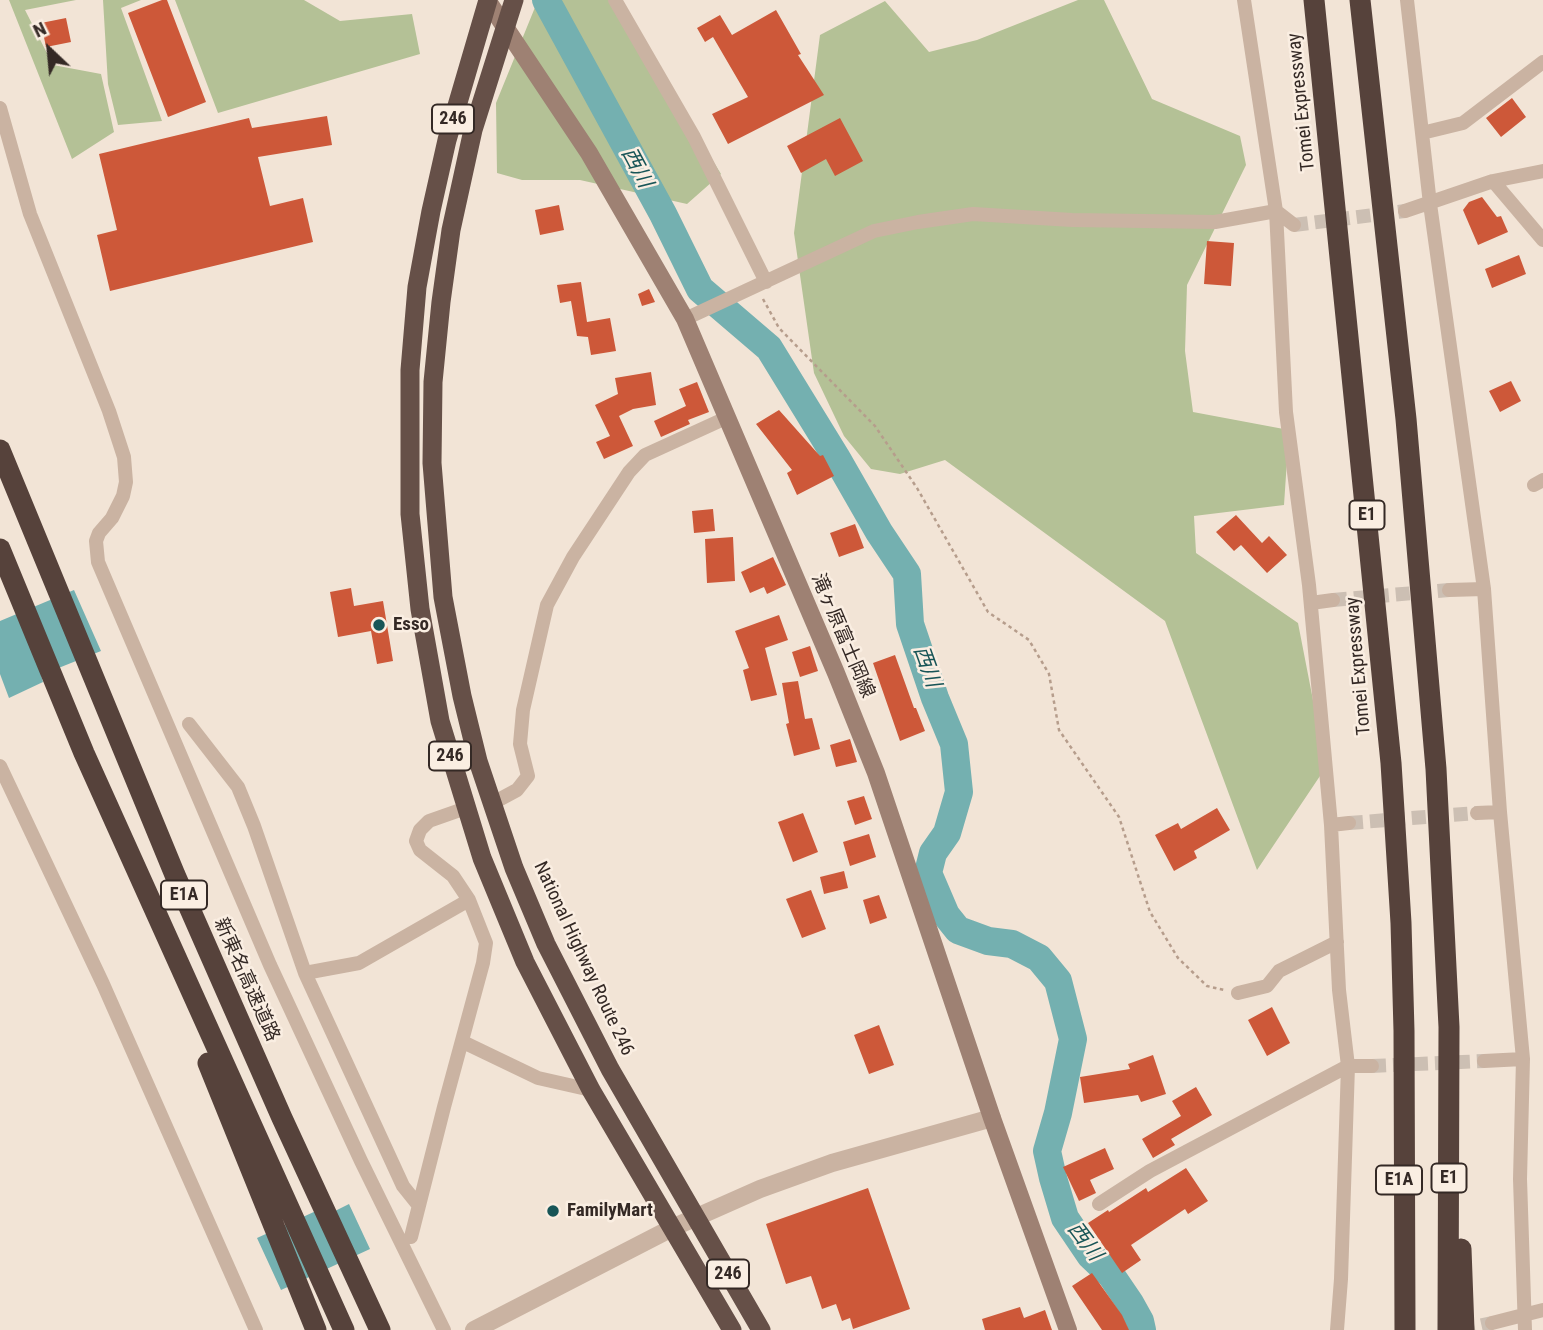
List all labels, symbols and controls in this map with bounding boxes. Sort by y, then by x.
north arrow [14,14,84,84]
text: N [29,17,50,43]
street label: Tomei Expressway [1283,32,1321,172]
road number: 246 [432,104,474,134]
water label: 西川 [615,144,657,192]
road number: E1 [1350,500,1384,530]
street label: 滝ヶ原富士岡線 [806,570,878,702]
street label: Tomei Expressway [1342,596,1376,736]
place label: Esso [393,614,429,636]
marker: Esso [371,617,387,633]
water label: 西川 [907,643,945,691]
road number: 246 [429,742,471,770]
street label: National Highway Route 246 [528,858,638,1060]
road number: E1A [161,880,207,910]
street label: 新東名高速道路 [209,915,283,1045]
road number: E1 [1432,1163,1466,1192]
road number: E1A [1376,1166,1422,1195]
place label: FamilyMart [567,1200,653,1222]
marker: FamilyMart [545,1203,561,1219]
water label: 西川 [1061,1218,1107,1266]
road number: 246 [707,1260,749,1288]

